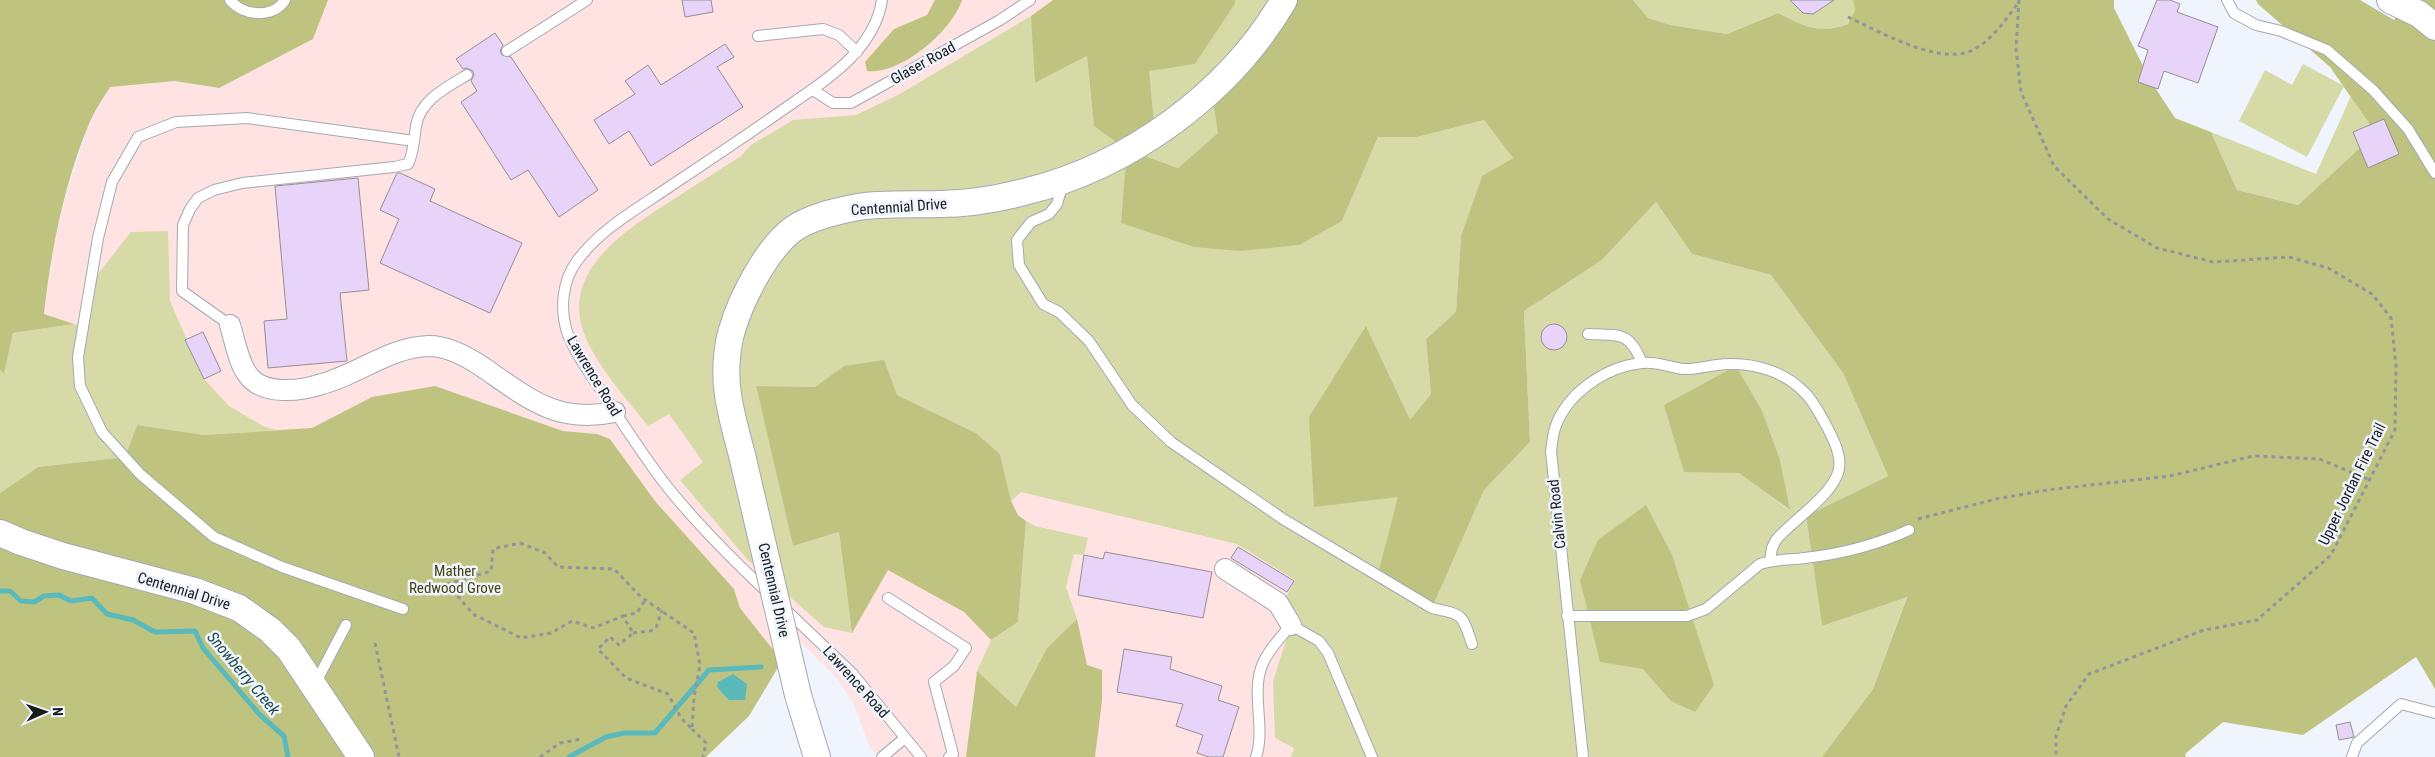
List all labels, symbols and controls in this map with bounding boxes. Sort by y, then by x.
street label: Glaser Road [887,38,959,88]
street label: Centennial Drive [850,195,948,219]
street label: Lawrence Road [563,333,625,419]
street label: Upper Jordan Fire Trail [2315,420,2389,548]
street label: Calvin Road [1544,478,1570,550]
street label: Centennial Drive [754,541,794,639]
park label: Mather Redwood Grove [409,562,501,597]
street label: Centennial Drive [135,568,233,614]
water label: Snowberry Creek [203,628,285,720]
street label: Lawrence Road [819,642,893,722]
north arrow [20,687,70,737]
text: N [50,707,66,716]

